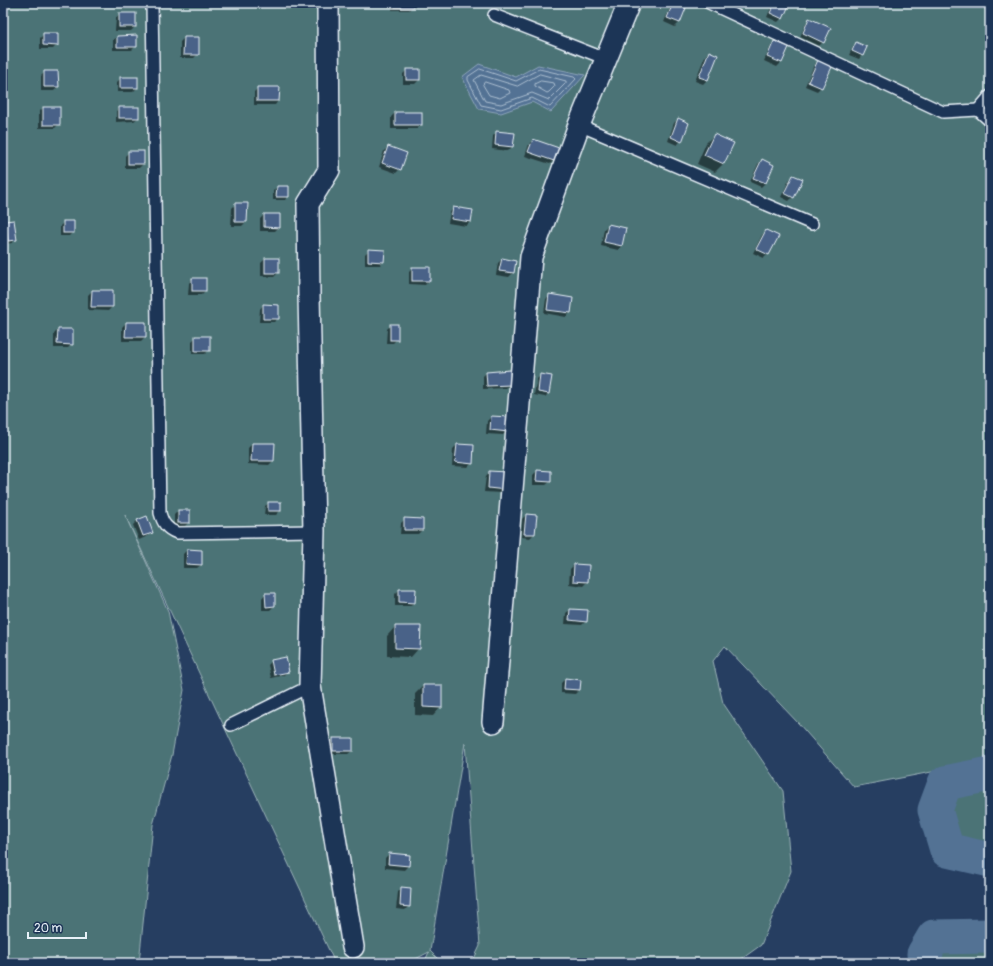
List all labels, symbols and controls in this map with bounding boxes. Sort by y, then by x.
scale bar [28,914,86,940]
text: 20 m [34,921,63,936]

